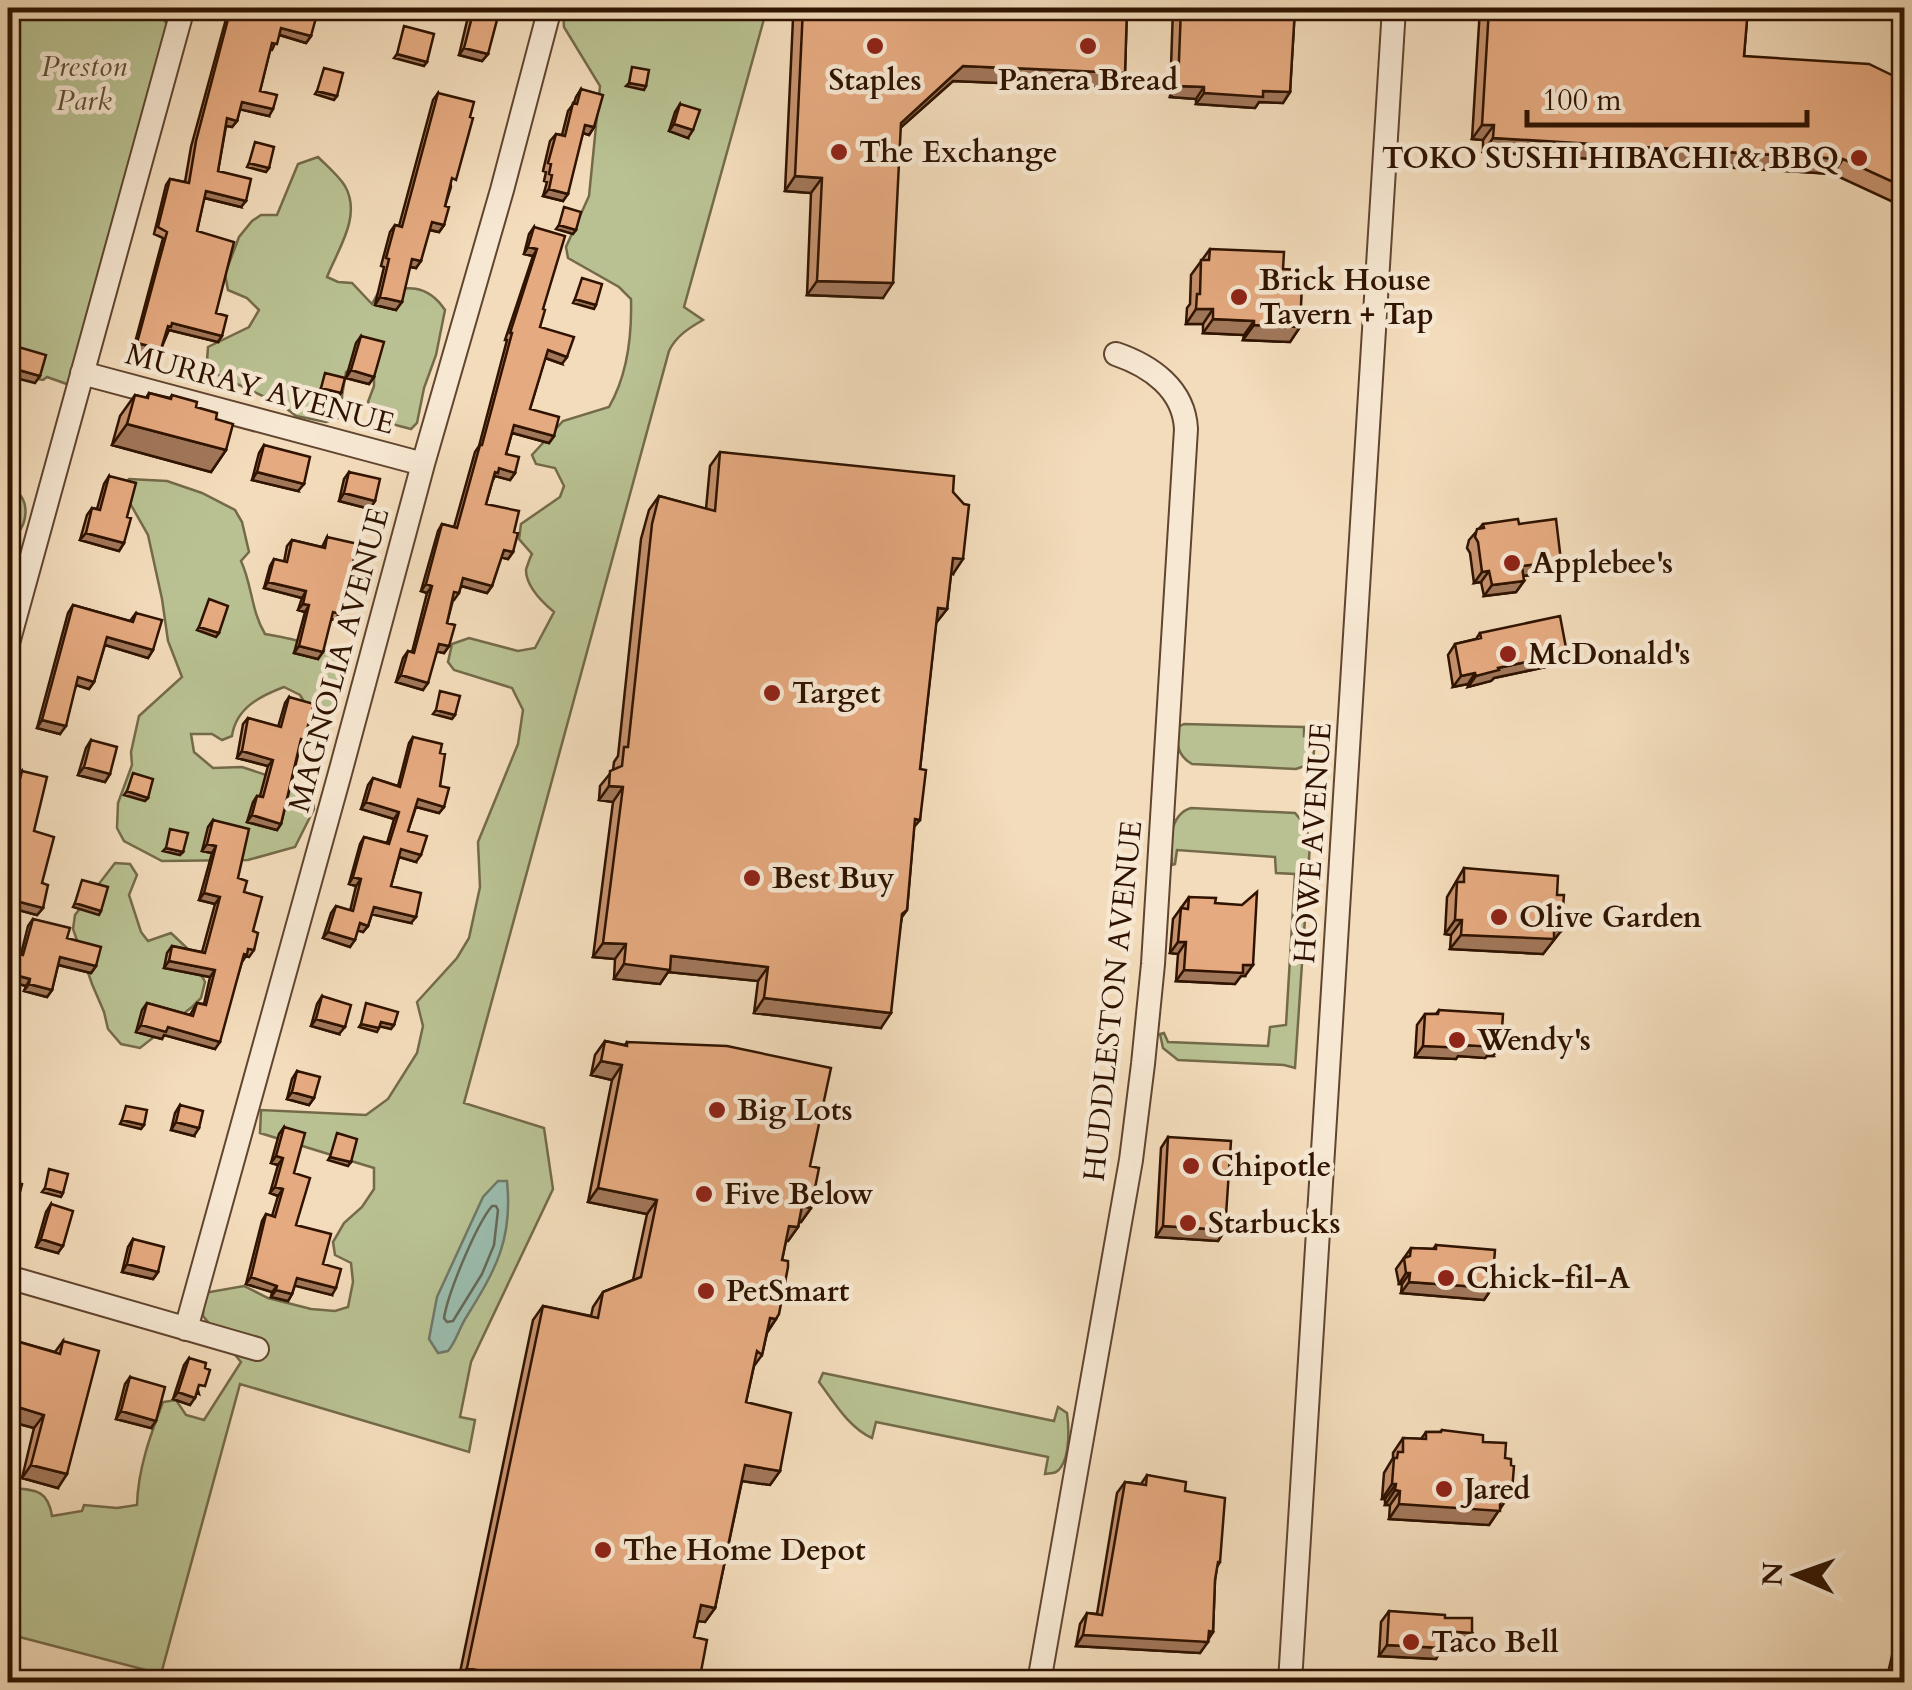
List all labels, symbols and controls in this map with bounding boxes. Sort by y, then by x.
marker: Staples [864,35,886,57]
marker: Panera Bread [1077,35,1099,57]
park label: Preston Park [41,46,127,121]
place label: Staples [828,60,922,101]
place label: Panera Bread [998,60,1178,101]
scale bar [1527,65,1807,127]
text: 100 m [1542,80,1622,121]
place label: The Exchange [859,132,1058,173]
place label: TOKO SUSHI HIBACHI & BBQ [1382,138,1839,179]
marker: The Exchange [828,141,850,163]
marker: TOKO SUSHI HIBACHI & BBQ [1848,147,1870,169]
place label: Brick House Tavern + Tap [1259,260,1434,335]
marker: Brick House Tavern + Tap [1228,286,1250,308]
street label: MURRAY AVENUE [121,333,399,445]
street label: MAGNOLIA AVENUE [279,503,399,817]
place label: Applebee's [1532,543,1673,584]
marker: Applebee's [1501,552,1523,574]
place label: McDonald's [1528,634,1690,675]
marker: McDonald's [1497,643,1519,665]
place label: Target [792,673,881,714]
marker: Target [761,682,783,704]
street label: HOWE AVENUE [1284,721,1342,965]
street label: HUDDLESTON AVENUE [1074,819,1152,1183]
place label: Best Buy [772,858,895,899]
marker: Best Buy [741,867,763,889]
place label: Olive Garden [1519,897,1702,938]
marker: Olive Garden [1488,906,1510,928]
place label: Wendy's [1476,1020,1591,1061]
marker: Wendy's [1446,1029,1468,1051]
place label: Big Lots [737,1090,853,1131]
marker: Big Lots [706,1099,728,1121]
place label: Chipotle [1211,1146,1331,1187]
marker: Chipotle [1180,1155,1202,1177]
place label: Five Below [724,1174,873,1215]
marker: Five Below [693,1183,715,1205]
place label: Starbucks [1208,1203,1341,1244]
marker: Starbucks [1177,1212,1199,1234]
place label: Chick-fil-A [1466,1258,1631,1299]
marker: Chick-fil-A [1435,1267,1457,1289]
place label: PetSmart [726,1271,850,1312]
marker: PetSmart [695,1280,717,1302]
place label: Jared [1460,1469,1530,1510]
marker: Jared [1433,1478,1455,1500]
north arrow [1747,1525,1847,1625]
place label: The Home Depot [623,1530,866,1571]
marker: The Home Depot [592,1539,614,1561]
text: N [1754,1561,1792,1587]
place label: Taco Bell [1431,1622,1559,1663]
marker: Taco Bell [1400,1631,1422,1653]

